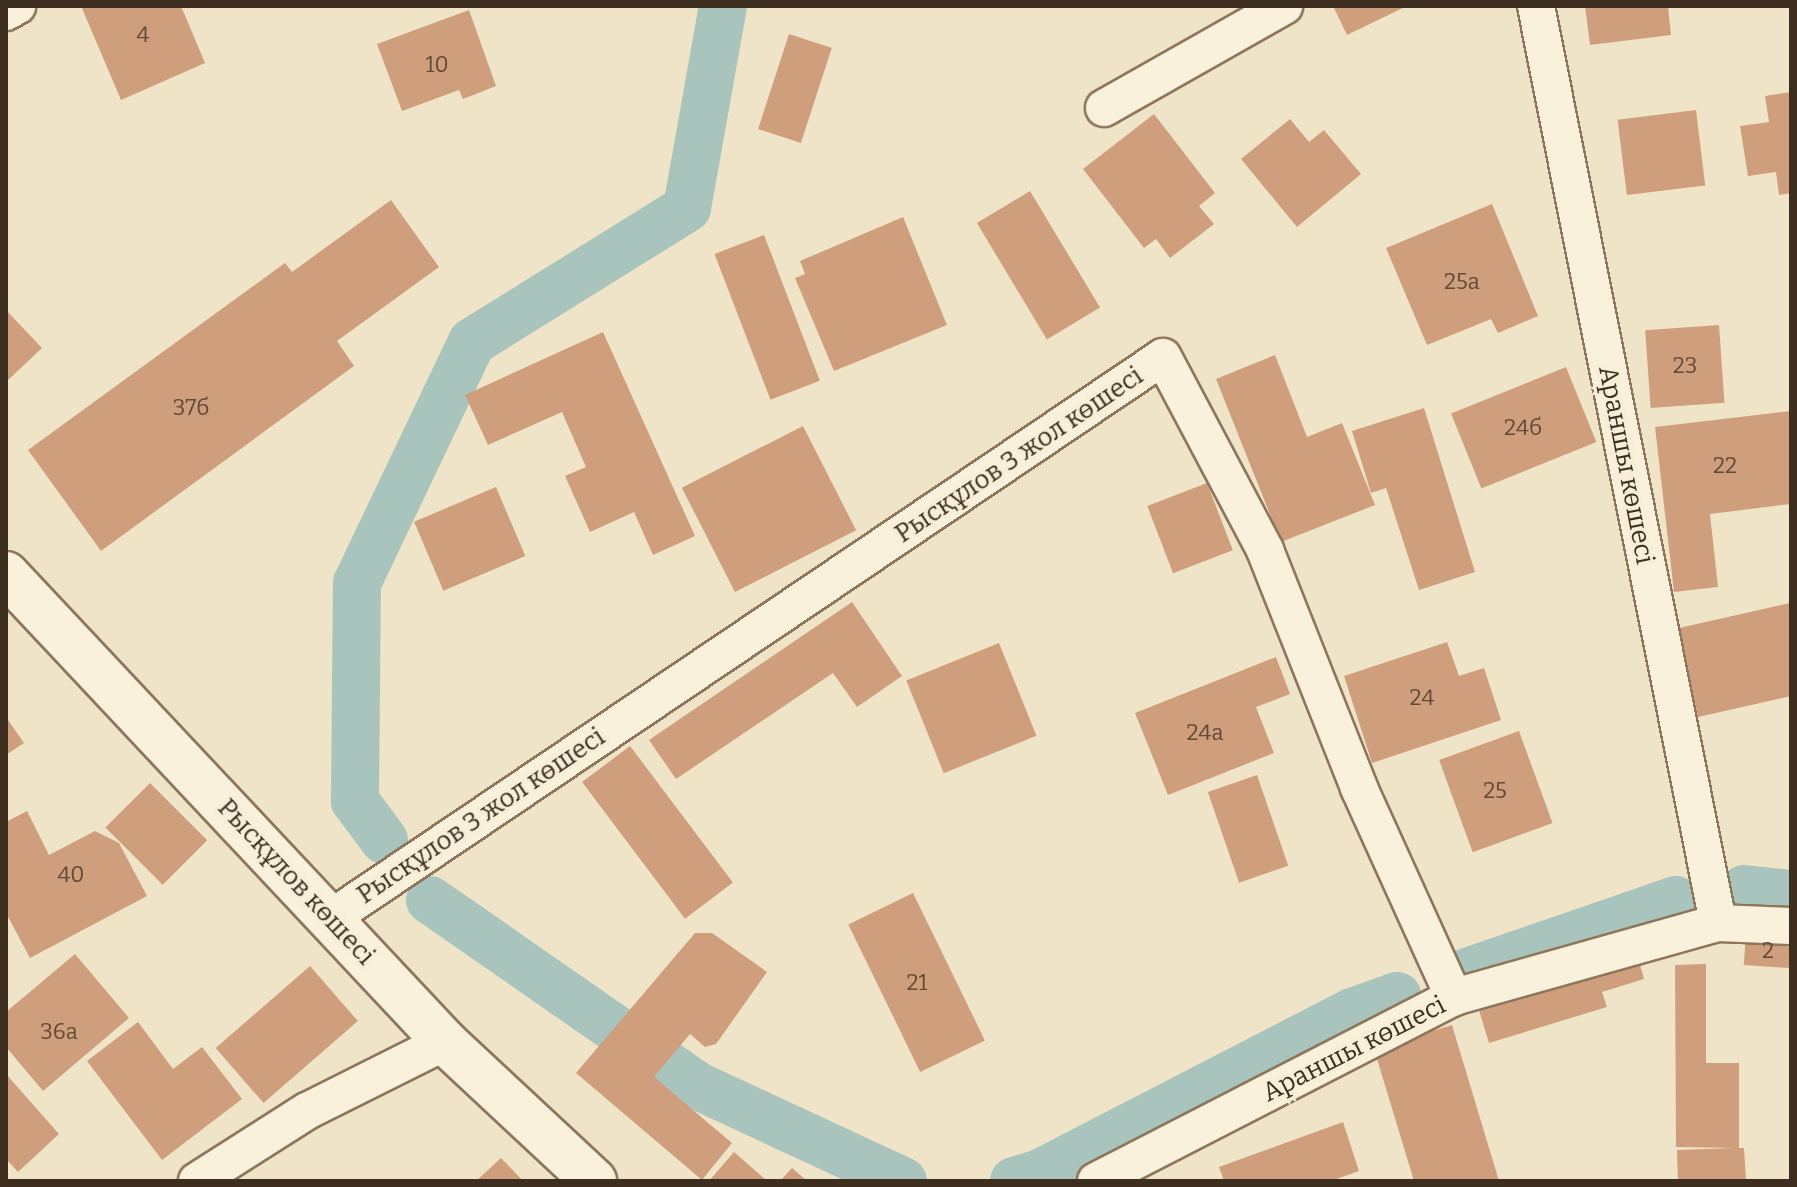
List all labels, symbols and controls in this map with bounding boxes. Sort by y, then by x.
house number: 4 [137,22,149,48]
house number: 10 [425,52,449,78]
house number: 25а [1444,269,1480,295]
house number: 23 [1673,353,1697,379]
street label: Рысқұлов 3 жол көшесі [889,360,1149,550]
street label: Араншы көшесі [1591,363,1661,567]
house number: 37б [173,395,209,421]
house number: 24б [1504,415,1542,441]
house number: 22 [1713,453,1737,479]
house number: 24 [1410,685,1434,711]
house number: 24а [1187,720,1223,746]
street label: Рысқұлов 3 жол көшесі [351,721,611,911]
house number: 25 [1483,778,1507,804]
street label: Рысқұлов көшесі [211,792,381,972]
house number: 40 [58,862,84,888]
house number: 2 [1762,938,1774,964]
house number: 21 [907,970,927,996]
street label: Араншы көшесі [1257,989,1451,1109]
house number: 36а [40,1019,78,1045]

